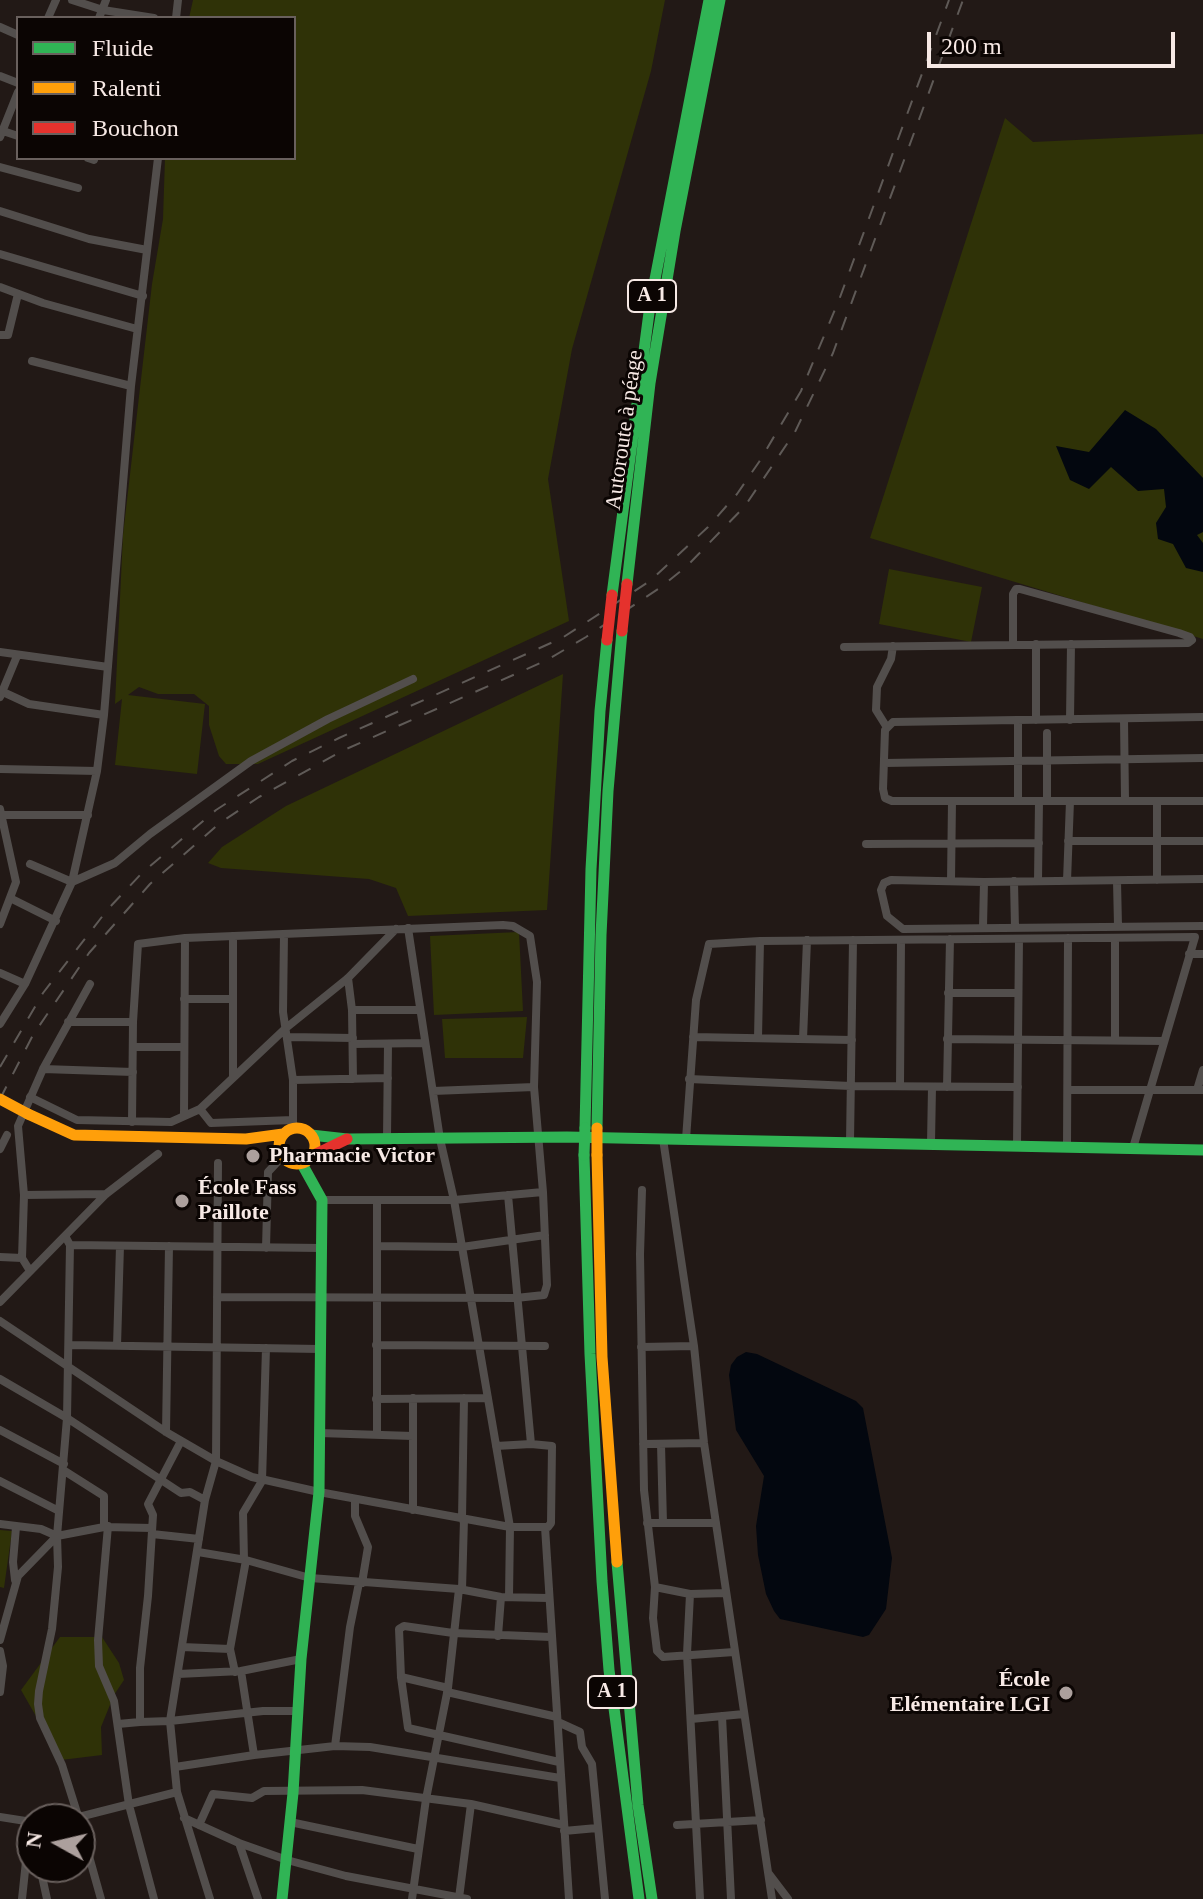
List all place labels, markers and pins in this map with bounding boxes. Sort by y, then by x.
place label: Pharmacie Victor [269,1143,435,1169]
marker: Pharmacie Victor [244,1147,262,1165]
place label: École Fass Paillote [198,1175,296,1226]
marker: École Fass Paillote [173,1192,191,1210]
place label: École Elémentaire LGI [890,1667,1050,1718]
marker: École Elémentaire LGI [1057,1684,1075,1702]

